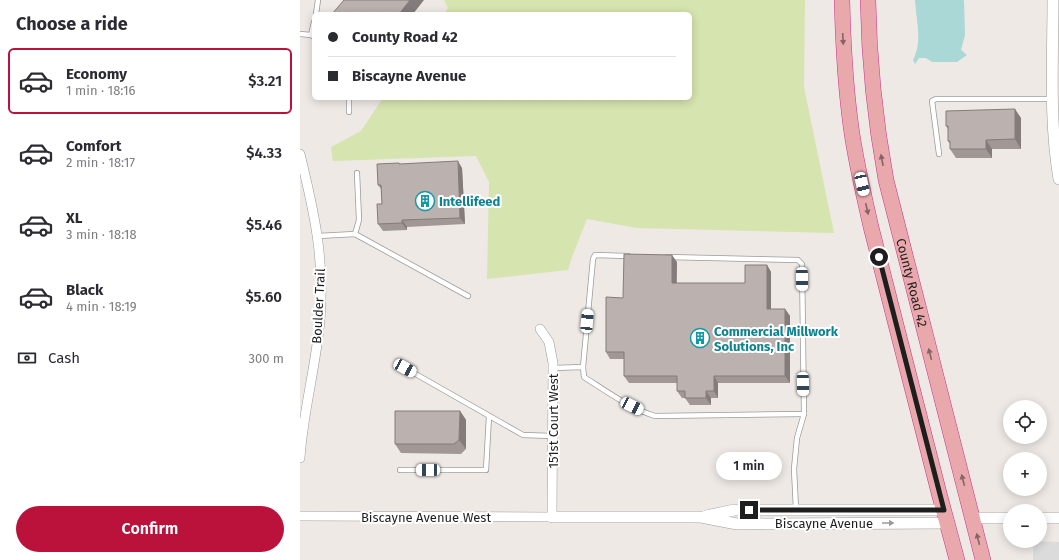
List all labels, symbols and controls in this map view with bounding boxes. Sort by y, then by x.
text: Choose a ride [16,13,128,35]
text: County Road 42 [352,28,458,46]
one-way arrow [840,33,847,45]
icon: car [18,63,54,99]
text: Economy [66,65,127,83]
text: Biscayne Avenue [352,67,466,85]
text: $3.21 [248,72,282,90]
text: 1 min · 18:16 [66,83,135,98]
icon: car [18,135,54,171]
text: Comfort [66,137,122,155]
text: $4.33 [246,144,282,162]
one-way arrow [879,154,885,166]
text: 2 min · 18:17 [66,155,135,170]
car [853,171,871,197]
building icon: Intellifeed [414,190,436,212]
place label: Intellifeed [439,194,500,209]
one-way arrow [865,203,871,215]
icon: car [18,207,54,243]
text: XL [66,209,82,227]
text: $5.46 [246,216,282,234]
text: 3 min · 18:18 [66,227,137,242]
street label: County Road 42 [893,237,930,329]
route start [870,248,888,266]
car [796,267,808,291]
street label: Boulder Trail [309,268,328,344]
icon: car [18,279,54,315]
text: Black [66,281,103,299]
text: $5.60 [245,288,282,306]
text: 4 min · 18:19 [66,299,137,314]
car [580,309,594,333]
place label: Commercial Millwork Solutions, Inc [714,324,839,354]
building icon: Commercial Millwork Solutions, Inc [689,327,711,349]
icon: cash [16,347,38,369]
one-way arrow [927,348,933,360]
text: Cash [48,349,80,367]
text: 300 m [248,351,284,366]
car [392,357,418,379]
car [797,372,809,396]
street label: 151st Court West [546,373,561,469]
car [619,395,645,417]
map controls [1003,400,1047,548]
button: locate [1003,400,1047,444]
callout: 1 min [716,452,782,480]
button: + [1003,452,1047,496]
text: 1 min [733,458,765,473]
car [416,464,440,476]
one-way arrow [959,474,965,486]
route end [740,501,758,519]
button: − [1003,504,1047,548]
button: Confirm [16,506,284,552]
street label: Biscayne Avenue West [361,510,491,525]
street label: Biscayne Avenue [775,516,873,531]
one-way arrow [882,520,895,526]
one-way arrow [975,533,981,545]

